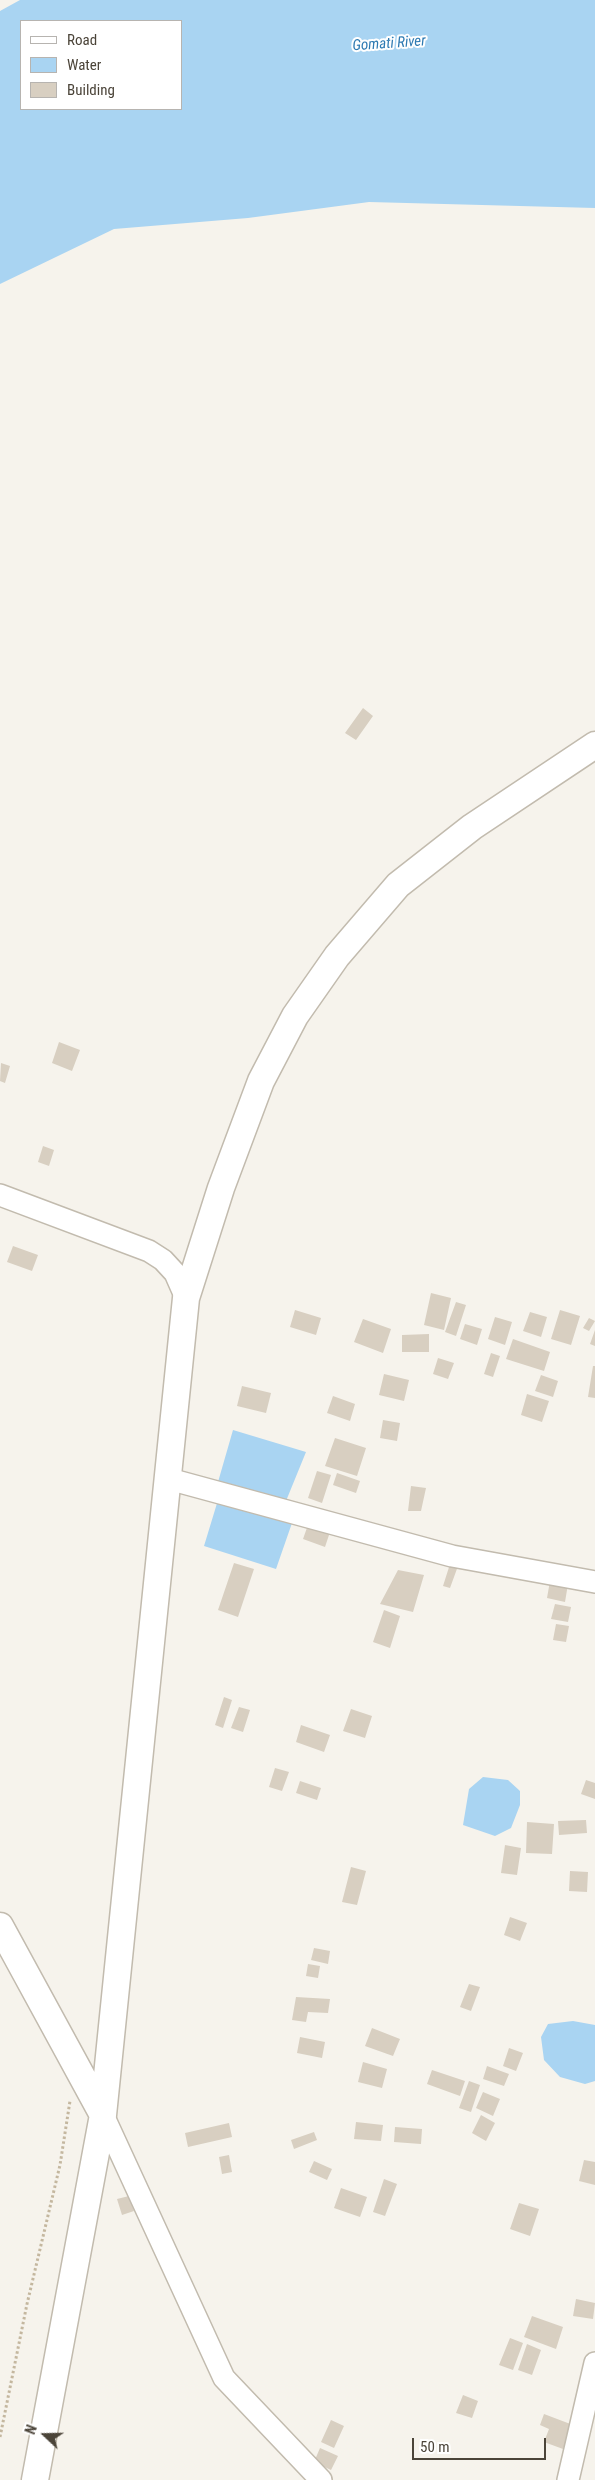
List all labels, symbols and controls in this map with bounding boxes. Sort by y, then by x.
legend [20,20,182,110]
text: Road [67,31,97,49]
water label: Gomati River [352,32,426,56]
text: Water [67,56,101,74]
text: Building [67,81,115,99]
north arrow [20,2410,70,2460]
text: N [22,2423,40,2437]
scale bar [415,2428,549,2460]
text: 50 m [420,2438,450,2456]

